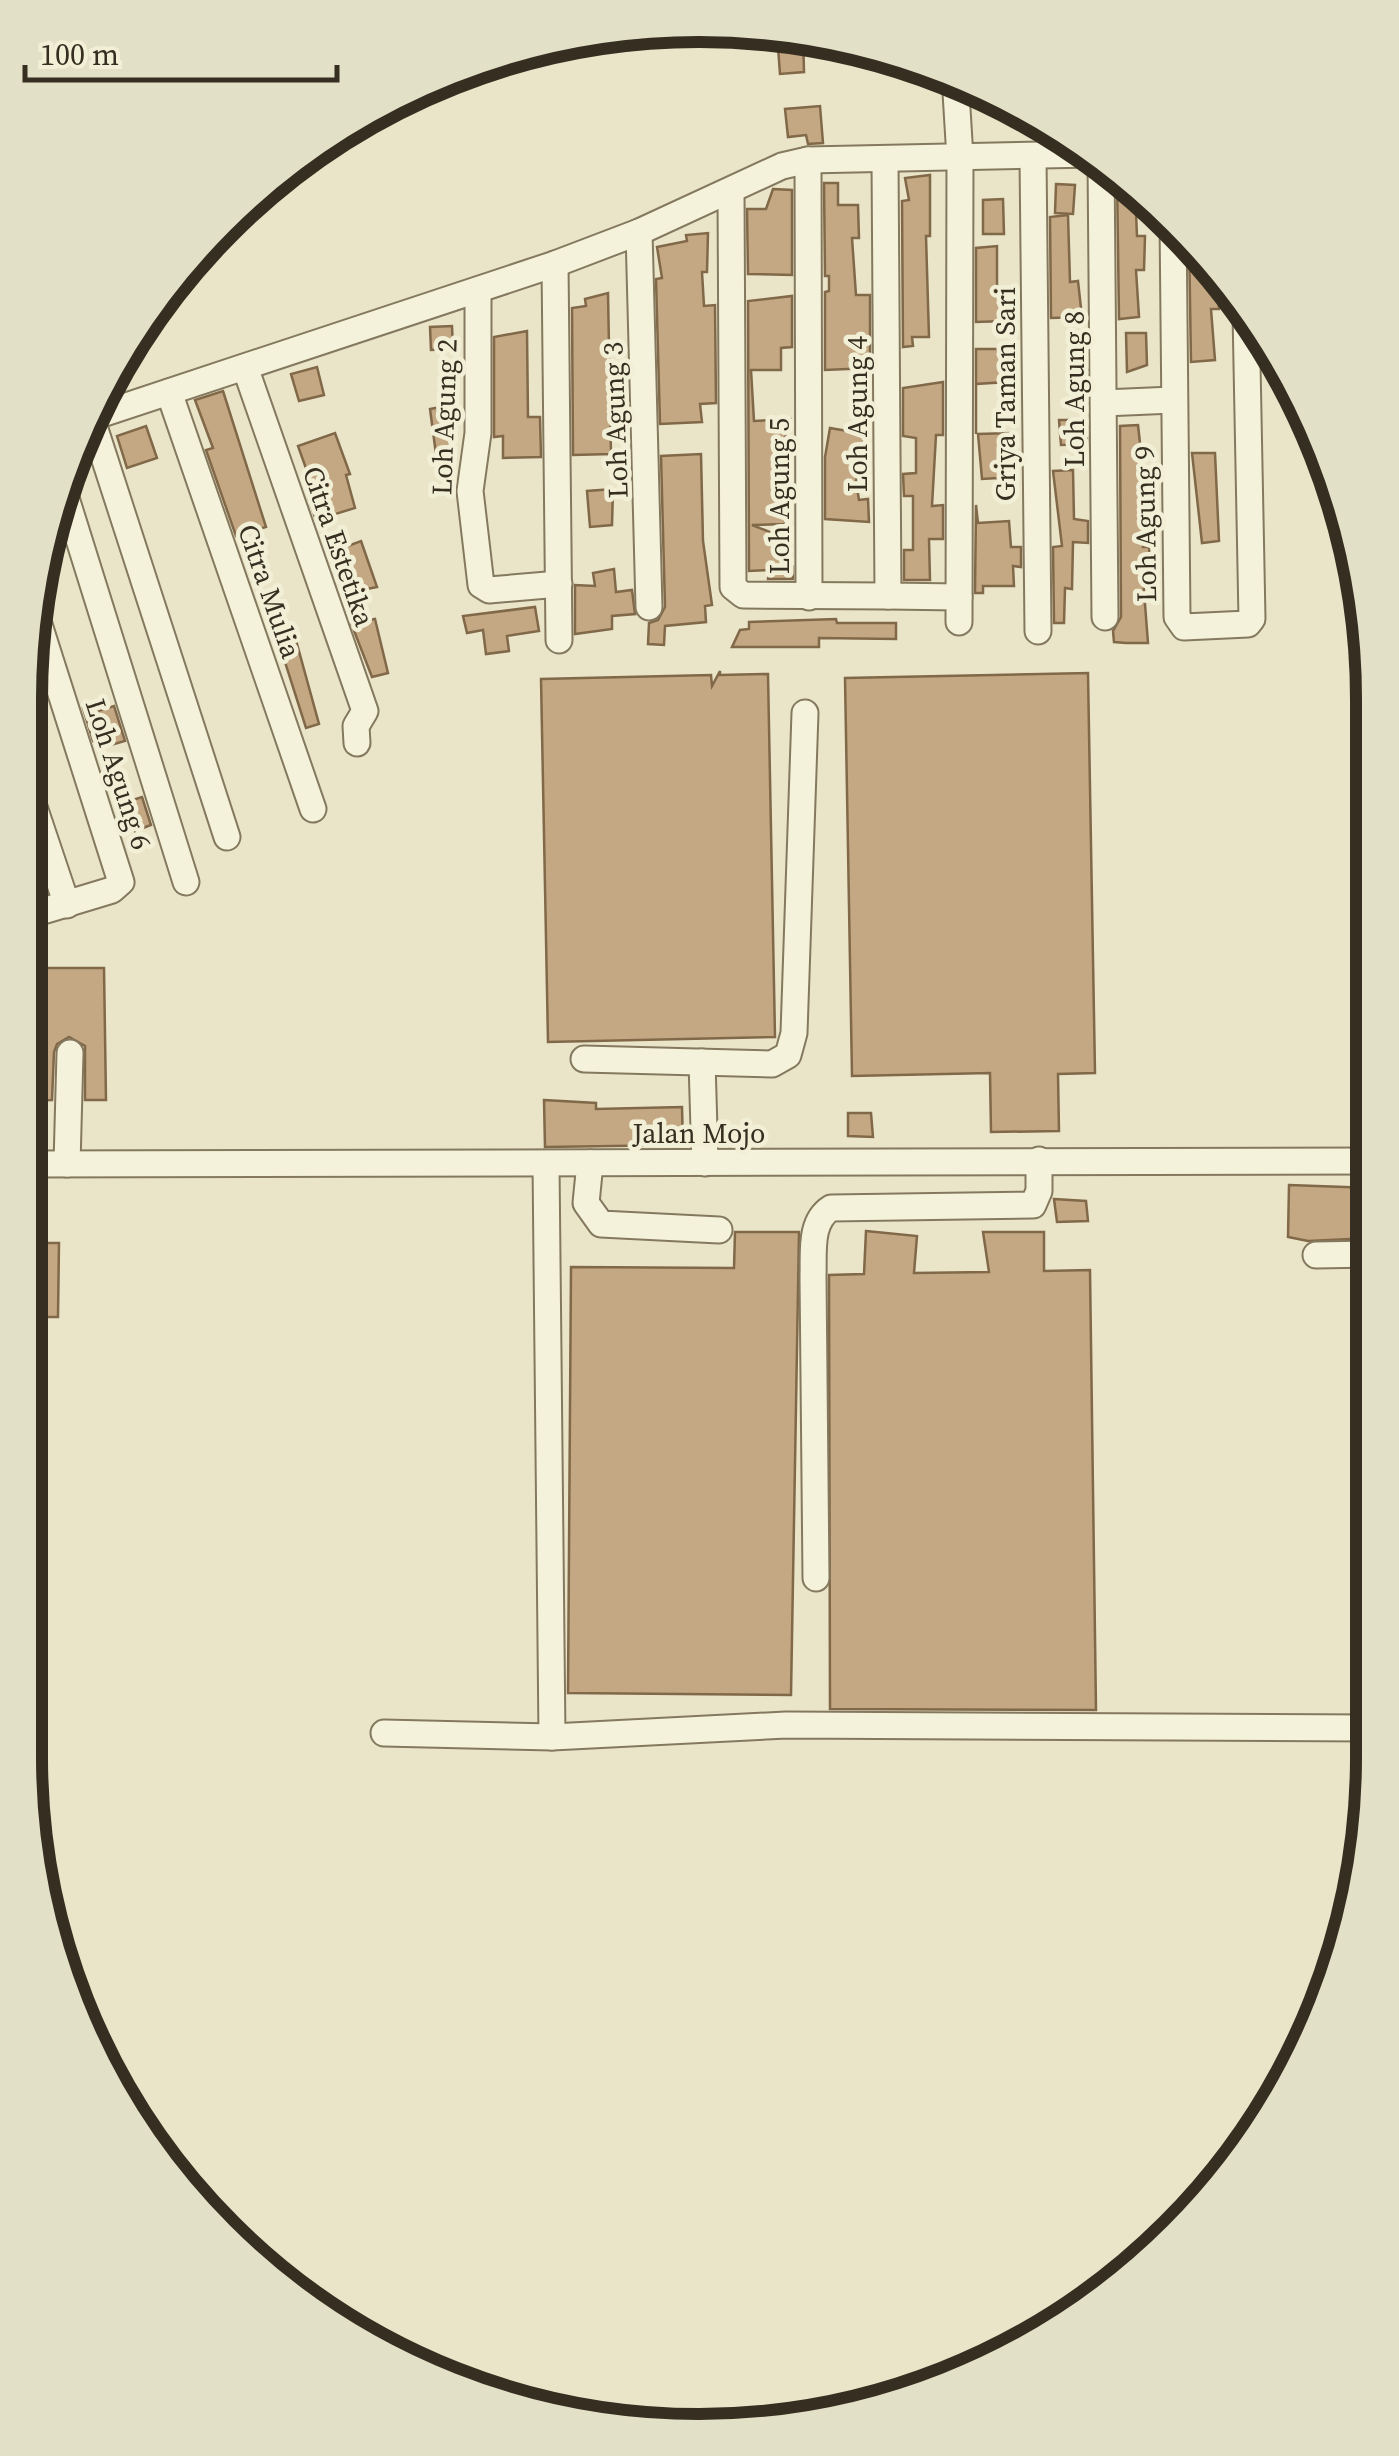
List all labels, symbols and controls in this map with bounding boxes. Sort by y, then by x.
scale bar [25,20,338,82]
text: 100 m [40,34,119,75]
street label: Griya Taman Sari [986,287,1024,501]
street label: Loh Agung 8 [1055,311,1093,467]
street label: Loh Agung 4 [838,336,876,492]
street label: Loh Agung 2 [422,338,466,496]
street label: Loh Agung 3 [593,341,637,499]
street label: Loh Agung 5 [760,418,798,574]
street label: Loh Agung 9 [1125,445,1165,603]
street label: Citra Estetika [294,461,384,632]
street label: Citra Mulia [229,519,311,664]
street label: Loh Agung 6 [77,694,161,854]
street label: Jalan Mojo [632,1114,765,1152]

